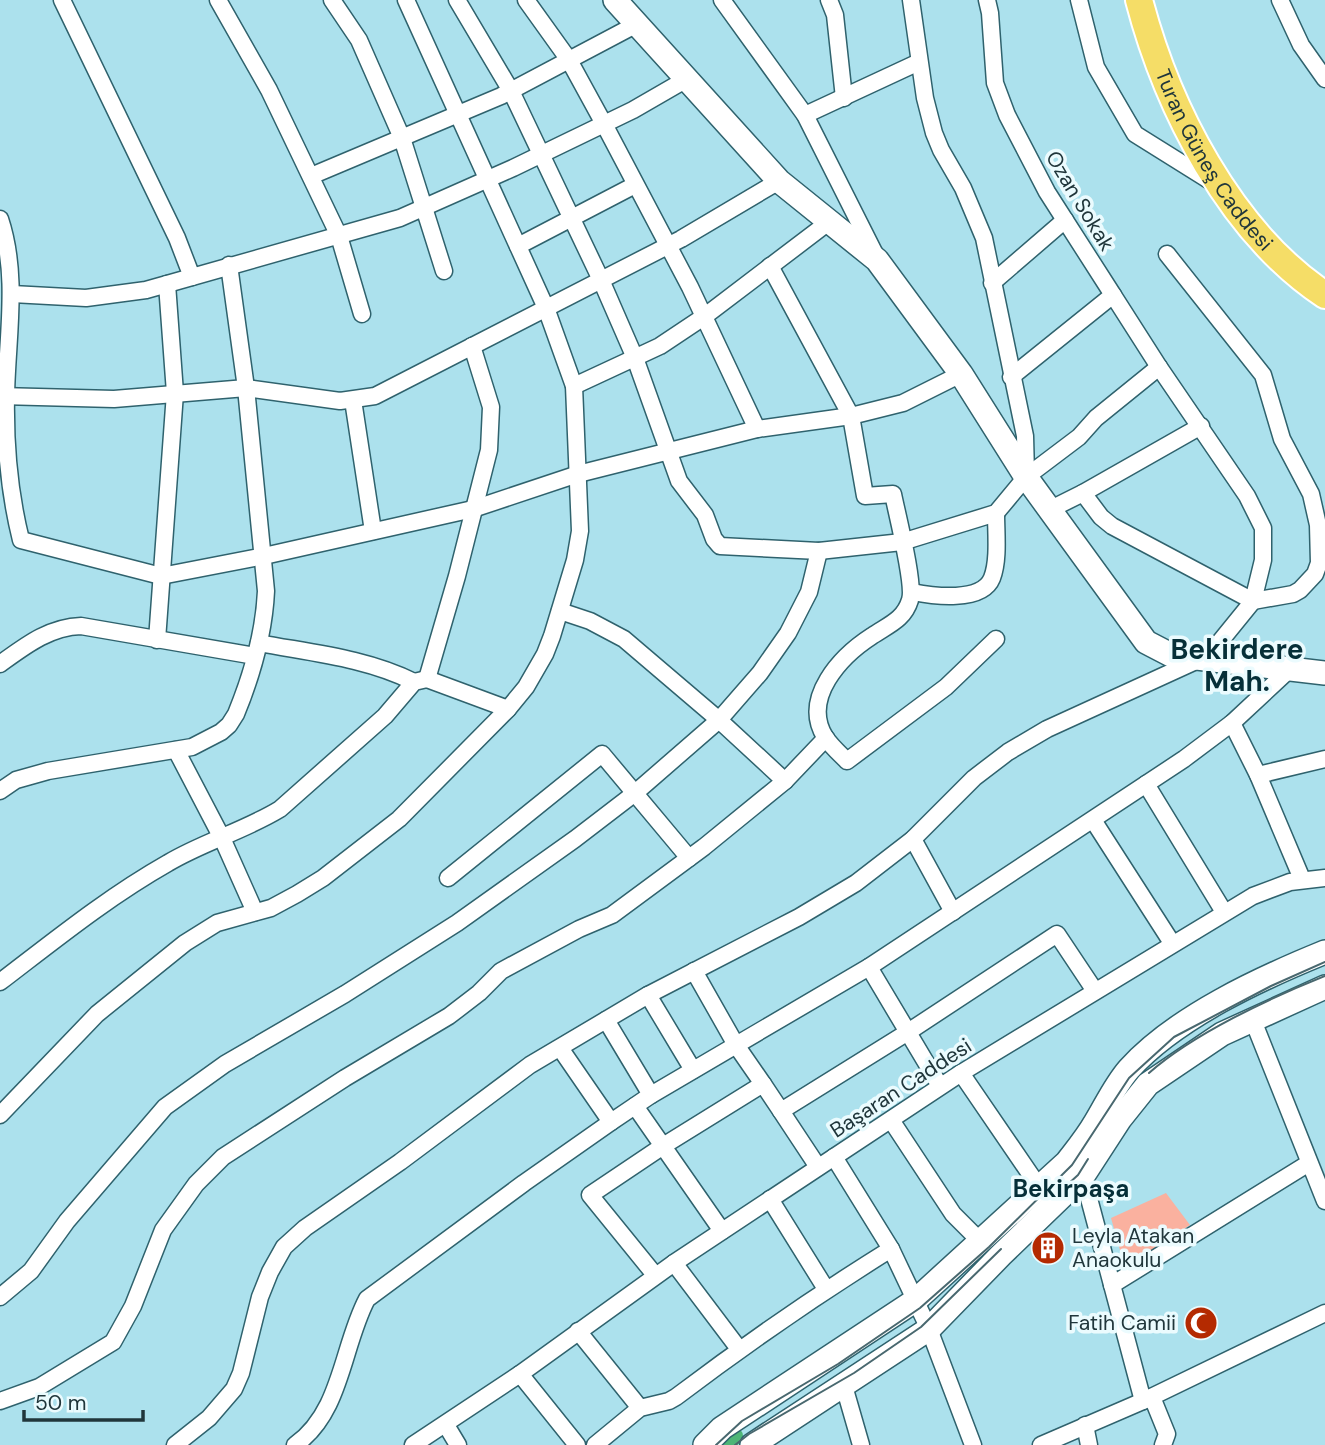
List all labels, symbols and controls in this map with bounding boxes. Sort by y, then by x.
street label: Turan Güneş Caddesi [1149,65,1279,257]
street label: Ozan Sokak [1039,146,1121,257]
district label: Bekirdere Mah. [1170,631,1304,700]
street label: Başaran Caddesi [825,1032,977,1144]
district label: Bekirpaşa [1013,1173,1129,1204]
place label: Leyla Atakan Anaokulu [1072,1222,1194,1274]
building icon: Leyla Atakan Anaokulu [1029,1229,1067,1267]
mosque icon: Fatih Camii [1182,1304,1220,1342]
place label: Fatih Camii [1068,1309,1176,1337]
scale bar [24,1378,144,1422]
text: 50 m [35,1389,86,1417]

